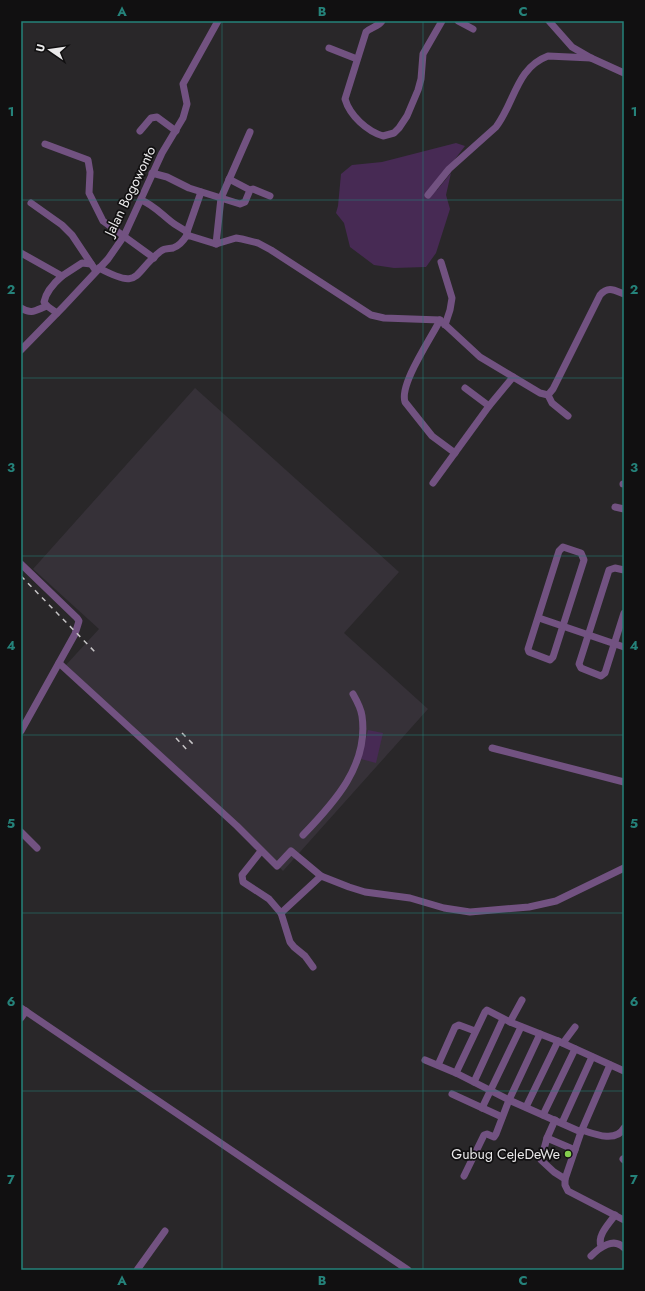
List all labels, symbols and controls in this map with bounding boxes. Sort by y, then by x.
text: A [116,2,127,21]
text: B [318,2,327,21]
text: C [518,2,528,21]
north arrow [30,30,70,70]
text: U [32,42,49,53]
text: 1 [8,102,14,121]
text: 1 [631,102,637,121]
street label: Jalan Bogowonto [99,142,161,241]
text: 2 [7,280,15,299]
text: 2 [630,280,638,299]
text: 3 [7,458,15,477]
text: 3 [630,458,638,477]
text: 4 [6,636,16,655]
text: 4 [629,636,639,655]
text: 5 [7,814,15,833]
text: 5 [630,814,638,833]
text: 6 [7,992,16,1011]
text: 6 [630,992,639,1011]
place label: Gubug CeJeDeWe [451,1144,560,1164]
marker: Gubug CeJeDeWe [563,1149,573,1159]
text: 7 [7,1170,15,1189]
text: 7 [630,1170,638,1189]
text: A [116,1271,127,1290]
text: B [318,1271,327,1290]
text: C [518,1271,528,1290]

